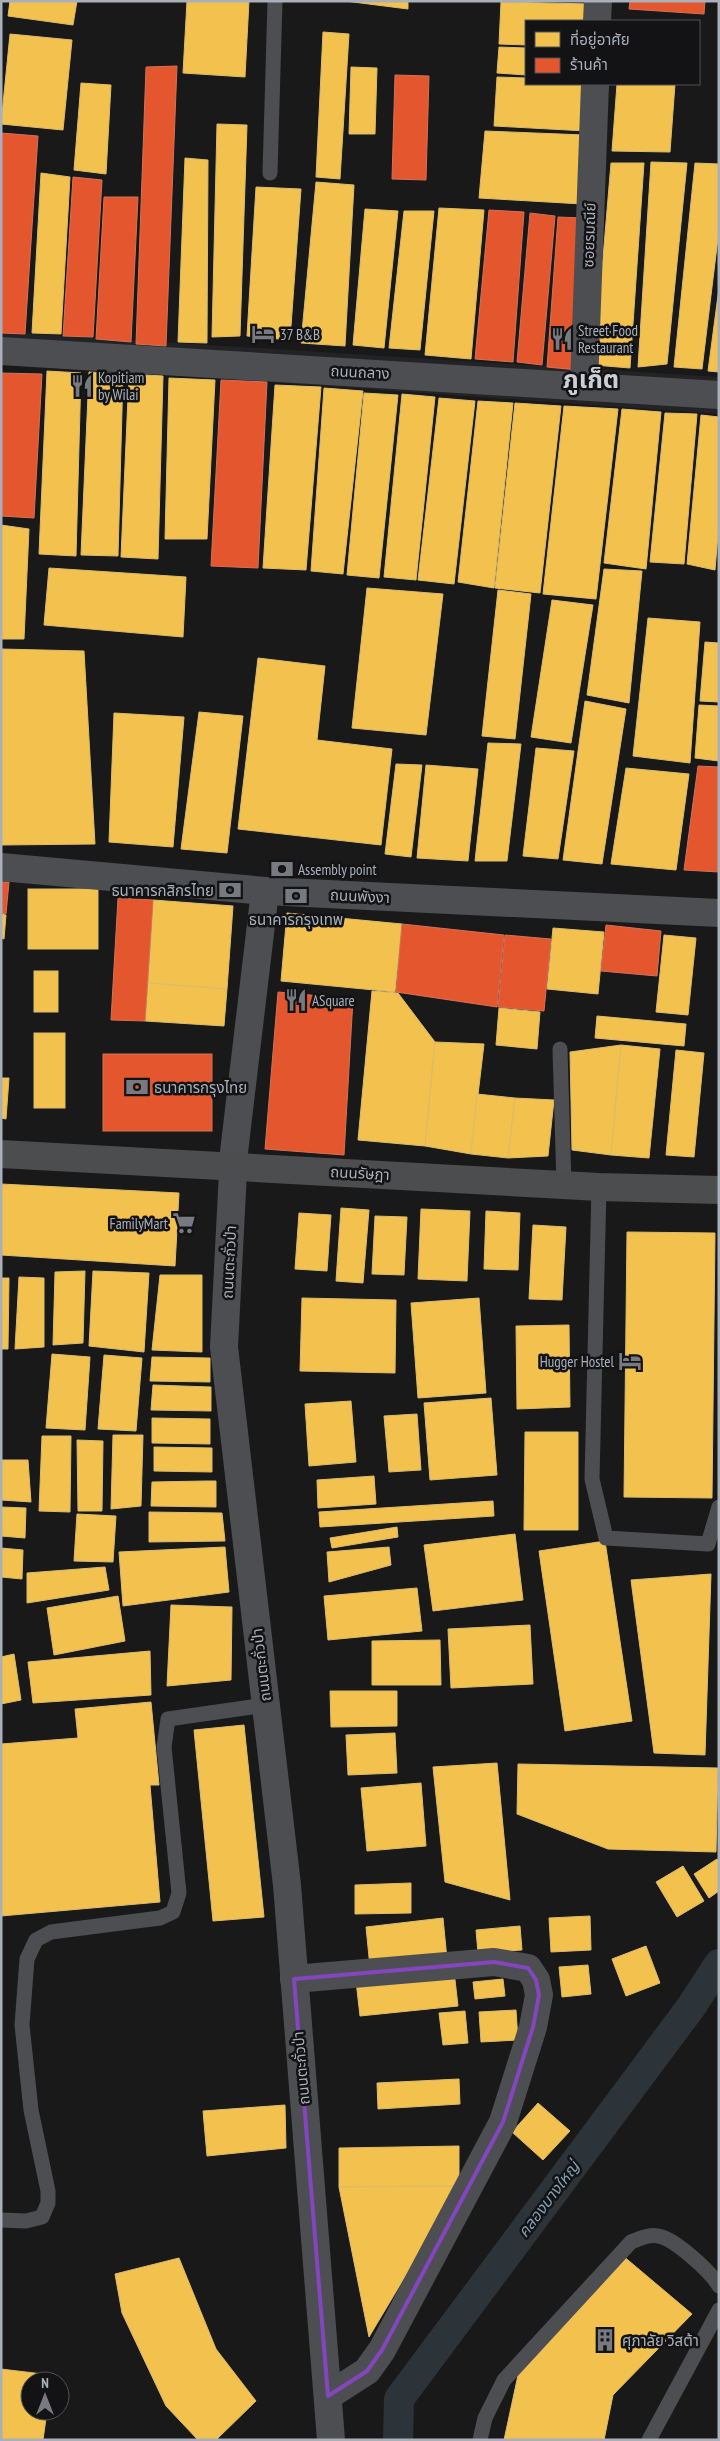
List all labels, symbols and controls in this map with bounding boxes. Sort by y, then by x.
legend [525,20,700,85]
text: ที่อยู่อาศัย [570,29,630,49]
text: ร้านค้า [570,55,608,74]
street label: ซอยรมณีย์ [578,202,600,268]
hotel icon: 37 B&B [250,321,276,347]
place label: Street Food Restaurant [578,321,638,357]
place label: 37 B&B [280,325,320,344]
restaurant icon: Street Food Restaurant [549,326,575,352]
street label: ถนนถลาง [330,361,390,383]
district label: ภูเก็ต [563,363,619,395]
place label: Kopitiam by Wilai [98,368,144,404]
restaurant icon: Kopitiam by Wilai [69,373,95,399]
bank icon: Assembly point [269,856,295,882]
place label: Assembly point [298,860,377,879]
bank icon: ธนาคารกสิกรไทย [217,877,243,903]
place label: ธนาคารกสิกรไทย [111,881,214,900]
bank icon: ธนาคารกรุงเทพ [283,883,309,909]
street label: ถนนพังงา [330,885,390,907]
place label: ธนาคารกรุงเทพ [249,910,343,929]
restaurant icon: ASquare [283,987,309,1013]
place label: ASquare [312,991,355,1010]
bank icon: ธนาคารกรุงไทย [124,1074,150,1100]
place label: ธนาคารกรุงไทย [154,1078,247,1097]
street label: ถนนรัษฎา [330,1162,390,1184]
supermarket icon: FamilyMart [171,1210,197,1236]
place label: FamilyMart [109,1214,168,1233]
street label: ถนนตะกั่วป่า [217,1225,240,1299]
hotel icon: Hugger Hostel [617,1348,643,1374]
place label: Hugger Hostel [540,1352,615,1371]
street label: ถนนตะกั่วป่า [247,1627,275,1703]
street label: ถนนตะกั่วป่า [288,2031,314,2105]
water label: คลองบางใหญ่ [513,2155,584,2241]
building icon: ศุภาลัย วิสต้า [592,2327,618,2353]
place label: ศุภาลัย วิสต้า [622,2331,699,2350]
north arrow [20,2371,70,2421]
text: N [41,2374,49,2392]

